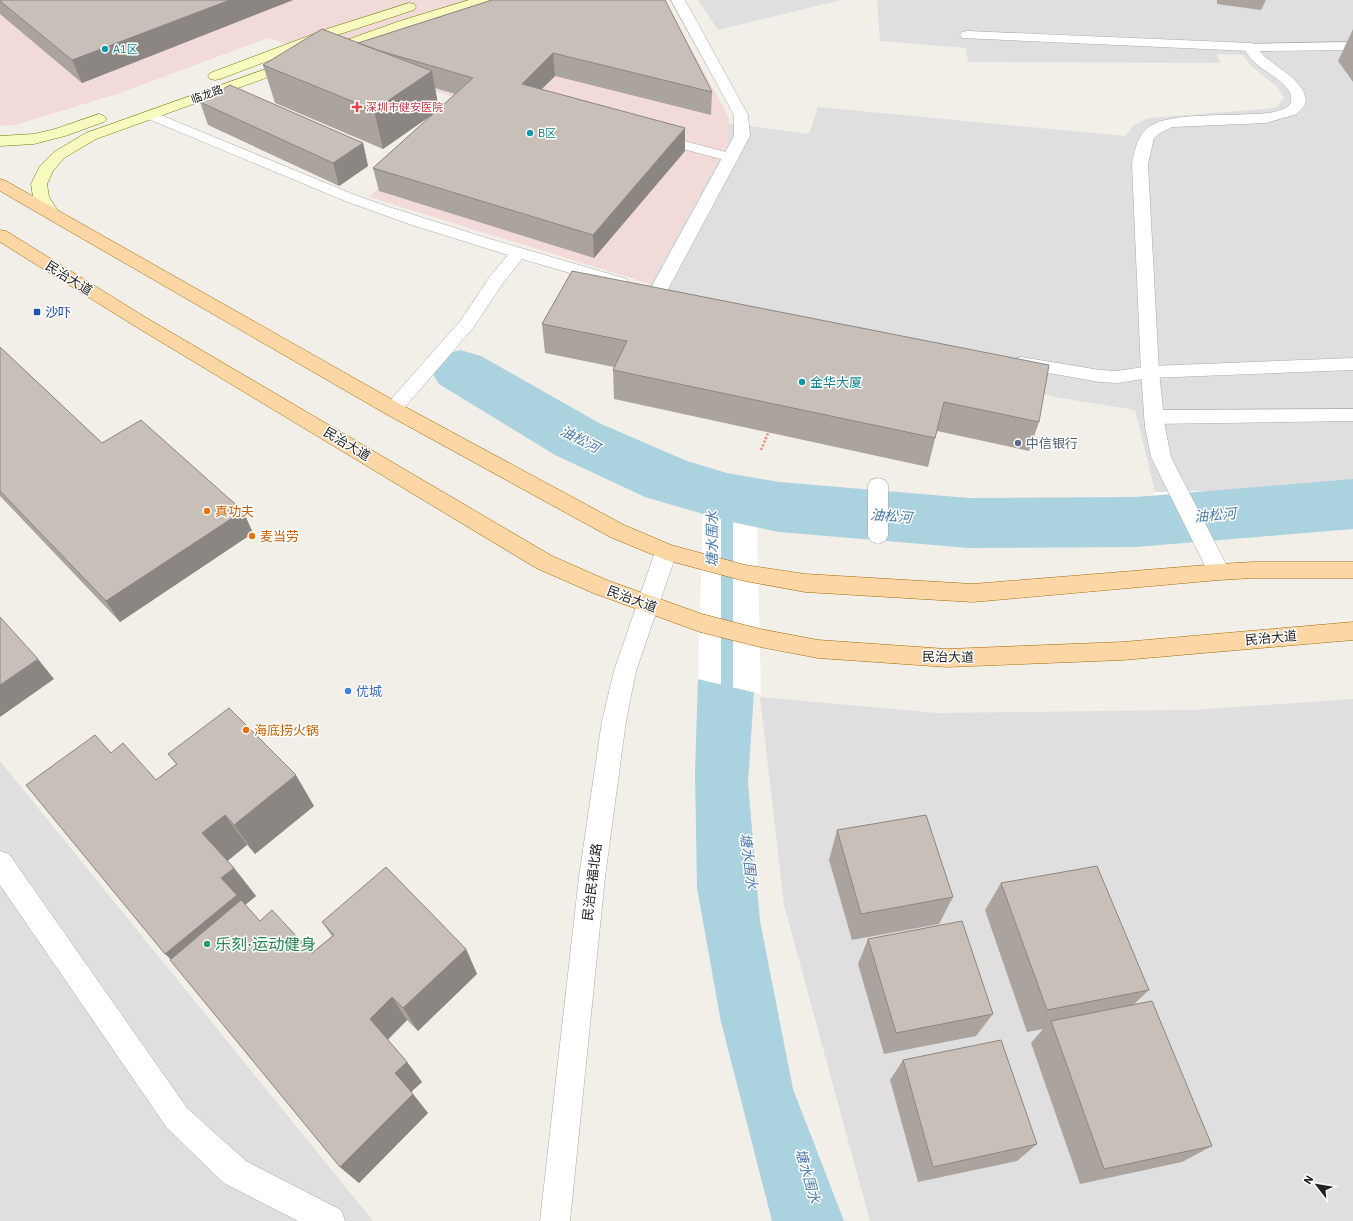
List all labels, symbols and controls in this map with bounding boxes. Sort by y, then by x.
place label: A1区 [113,42,138,56]
marker: A1区 [100,44,110,54]
street label: 临龙路 [189,82,225,106]
place label: 深圳市健安医院 [366,100,443,114]
marker: 深圳市健安医院 [351,101,363,113]
place label: B区 [538,126,556,140]
marker: B区 [525,128,535,138]
street label: 民治大道 [42,257,96,299]
place label: 沙吓 [45,304,71,321]
marker: 沙吓 [32,307,42,317]
place label: 金华大厦 [810,374,862,391]
marker: 金华大厦 [797,377,807,387]
water label: 油松河 [557,421,605,458]
street label: 民治大道 [320,423,374,465]
place label: 中信银行 [1026,435,1078,452]
marker: 中信银行 [1013,438,1023,448]
place label: 真功夫 [215,503,254,520]
water label: 油松河 [1193,504,1240,526]
water label: 油松河 [869,505,916,527]
marker: 真功夫 [202,506,212,516]
water label: 塘水围水 [703,510,721,567]
place label: 麦当劳 [260,528,299,545]
marker: 麦当劳 [247,531,257,541]
street label: 民治大道 [605,582,659,616]
street label: 民治大道 [1244,627,1298,649]
street label: 民治大道 [922,648,974,666]
place label: 优城 [356,683,382,700]
marker: 优城 [343,686,353,696]
place label: 海底捞火锅 [254,722,319,739]
marker: 海底捞火锅 [241,725,251,735]
water label: 塘水围水 [737,832,761,891]
street label: 民治民福北路 [579,842,605,922]
place label: 乐刻·运动健身 [215,934,316,954]
marker: 乐刻·运动健身 [202,939,212,949]
water label: 塘水围水 [792,1147,825,1206]
north arrow [1297,1165,1337,1205]
text: N [1300,1173,1316,1187]

